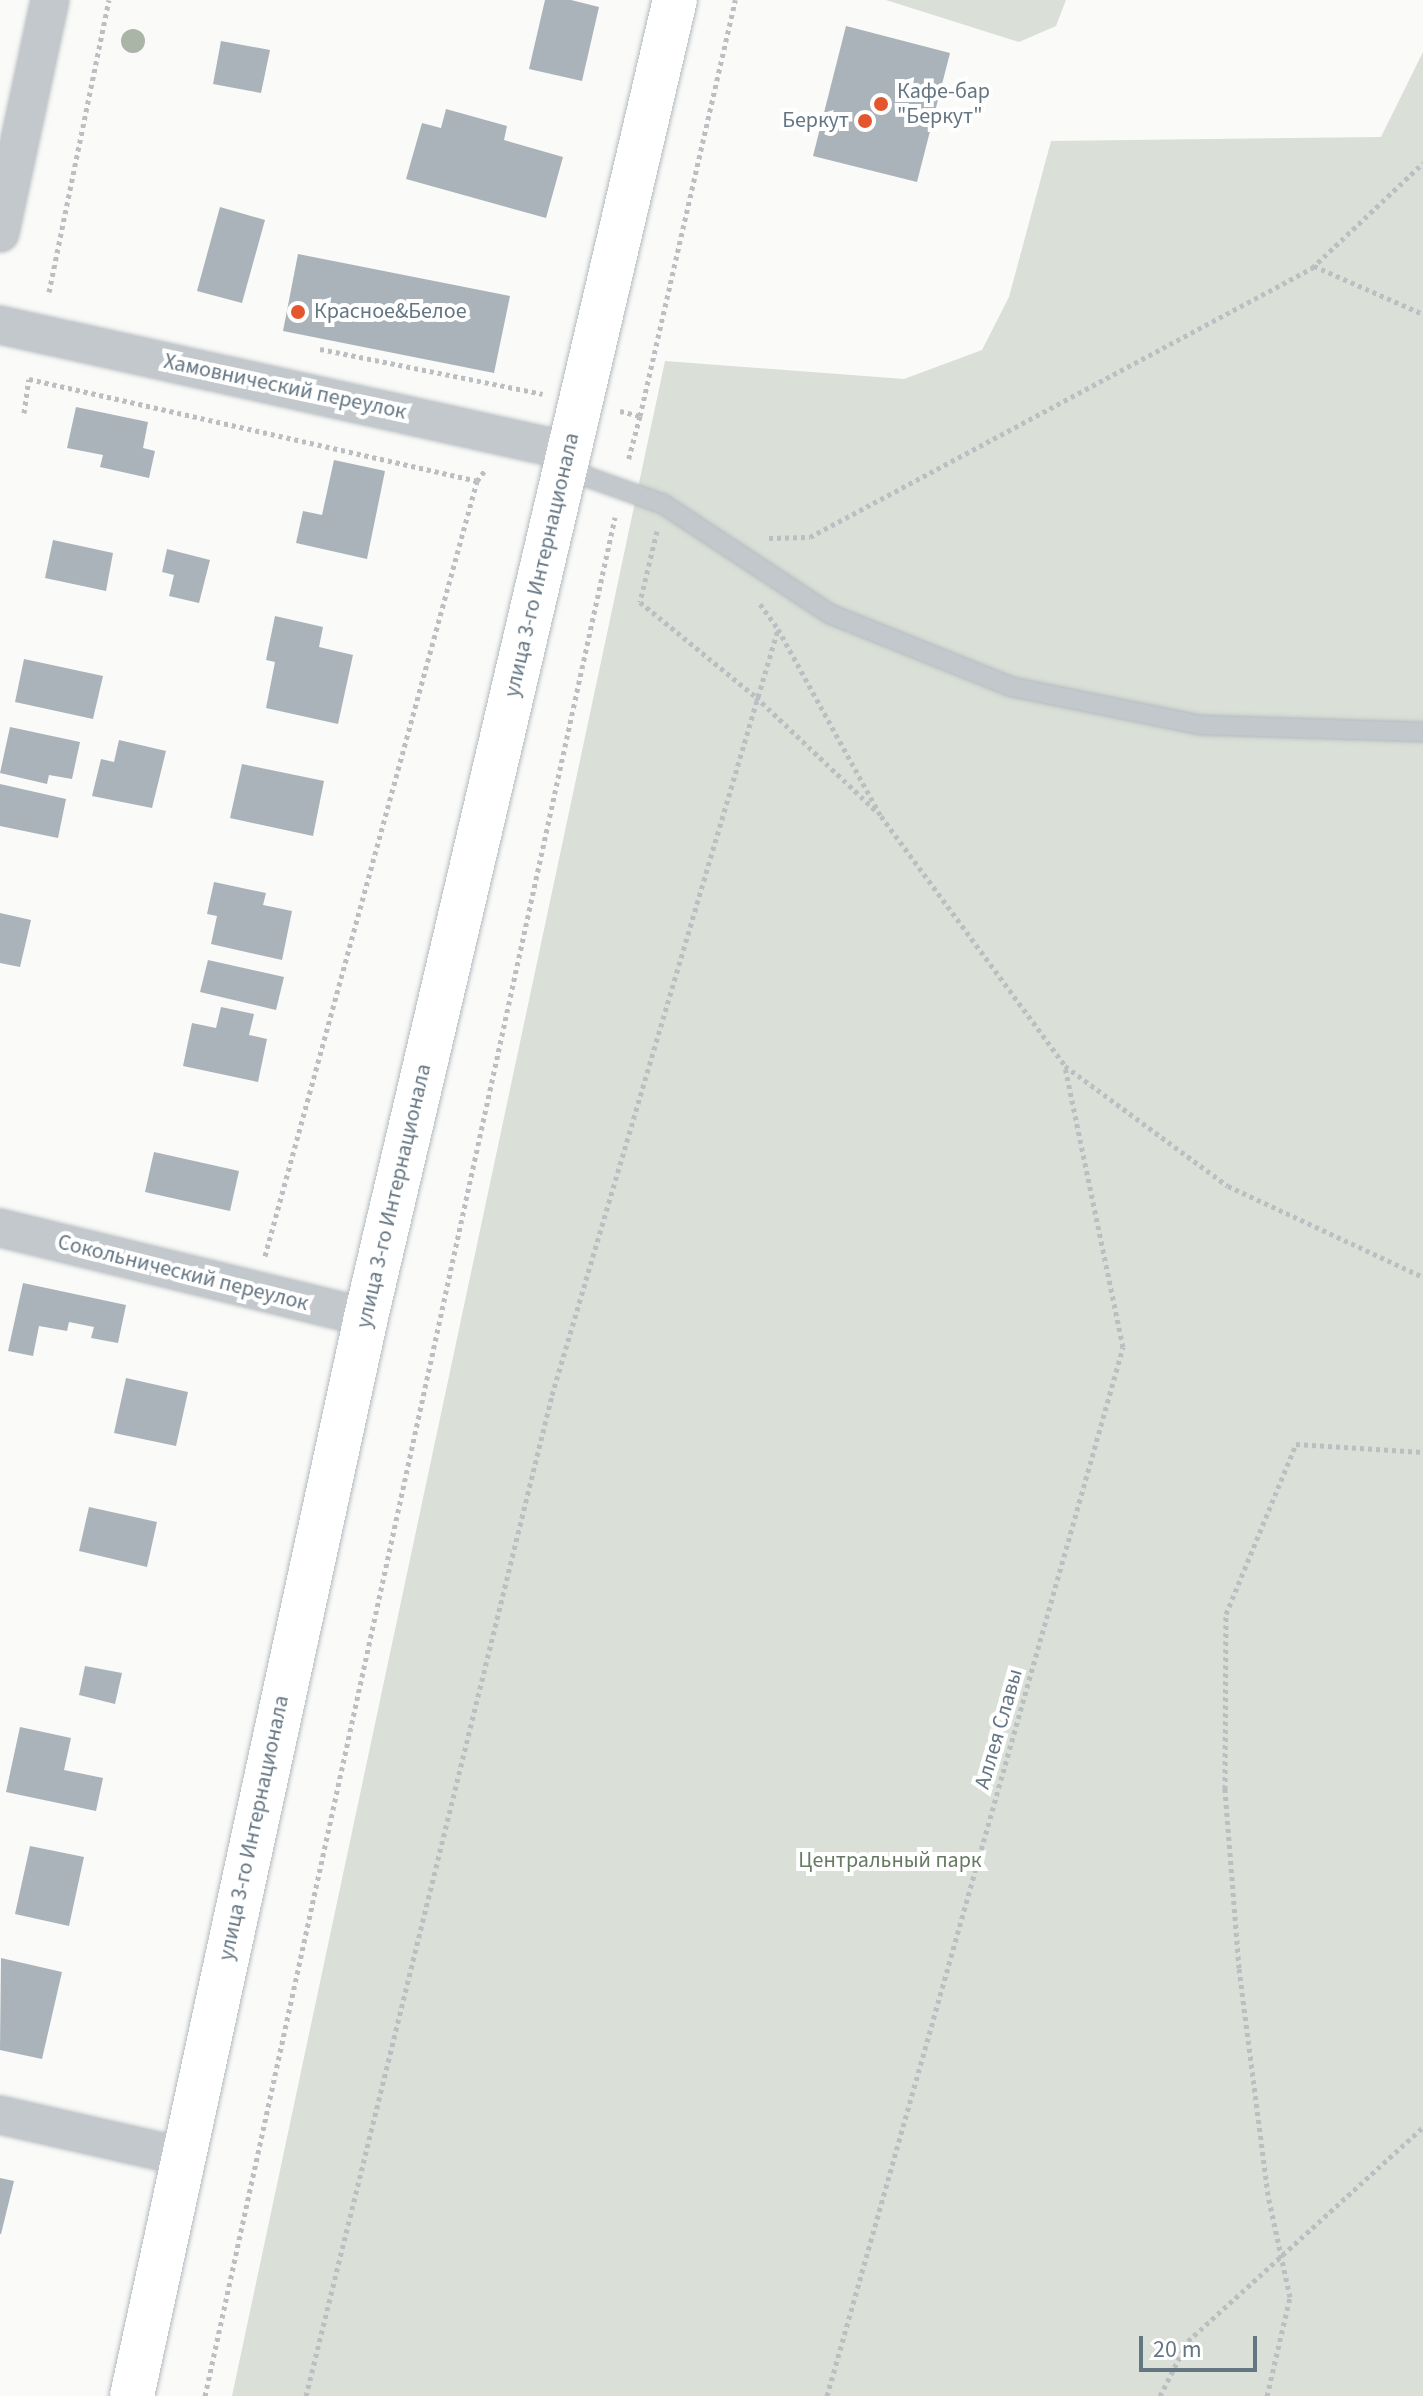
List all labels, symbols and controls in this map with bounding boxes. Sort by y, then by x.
place label: Кафе-бар "Беркут" [897,78,990,130]
marker: Кафе-бар "Беркут" [872,95,890,113]
place label: Беркут [782,108,849,134]
marker: Беркут [856,112,874,130]
place label: Красное&Белое [314,299,467,325]
marker: Красное&Белое [289,303,307,321]
street label: Хамовнический переулок [161,348,409,426]
street label: улица 3-го Интернационала [499,430,585,700]
street label: улица 3-го Интернационала [351,1061,437,1331]
street label: Сокольнический переулок [55,1229,311,1317]
street label: Аллея Славы [969,1666,1029,1792]
street label: улица 3-го Интернационала [213,1693,295,1963]
park label: Центральный парк [798,1848,982,1874]
scale bar [1143,2320,1261,2370]
text: 20 m [1153,2332,1202,2367]

